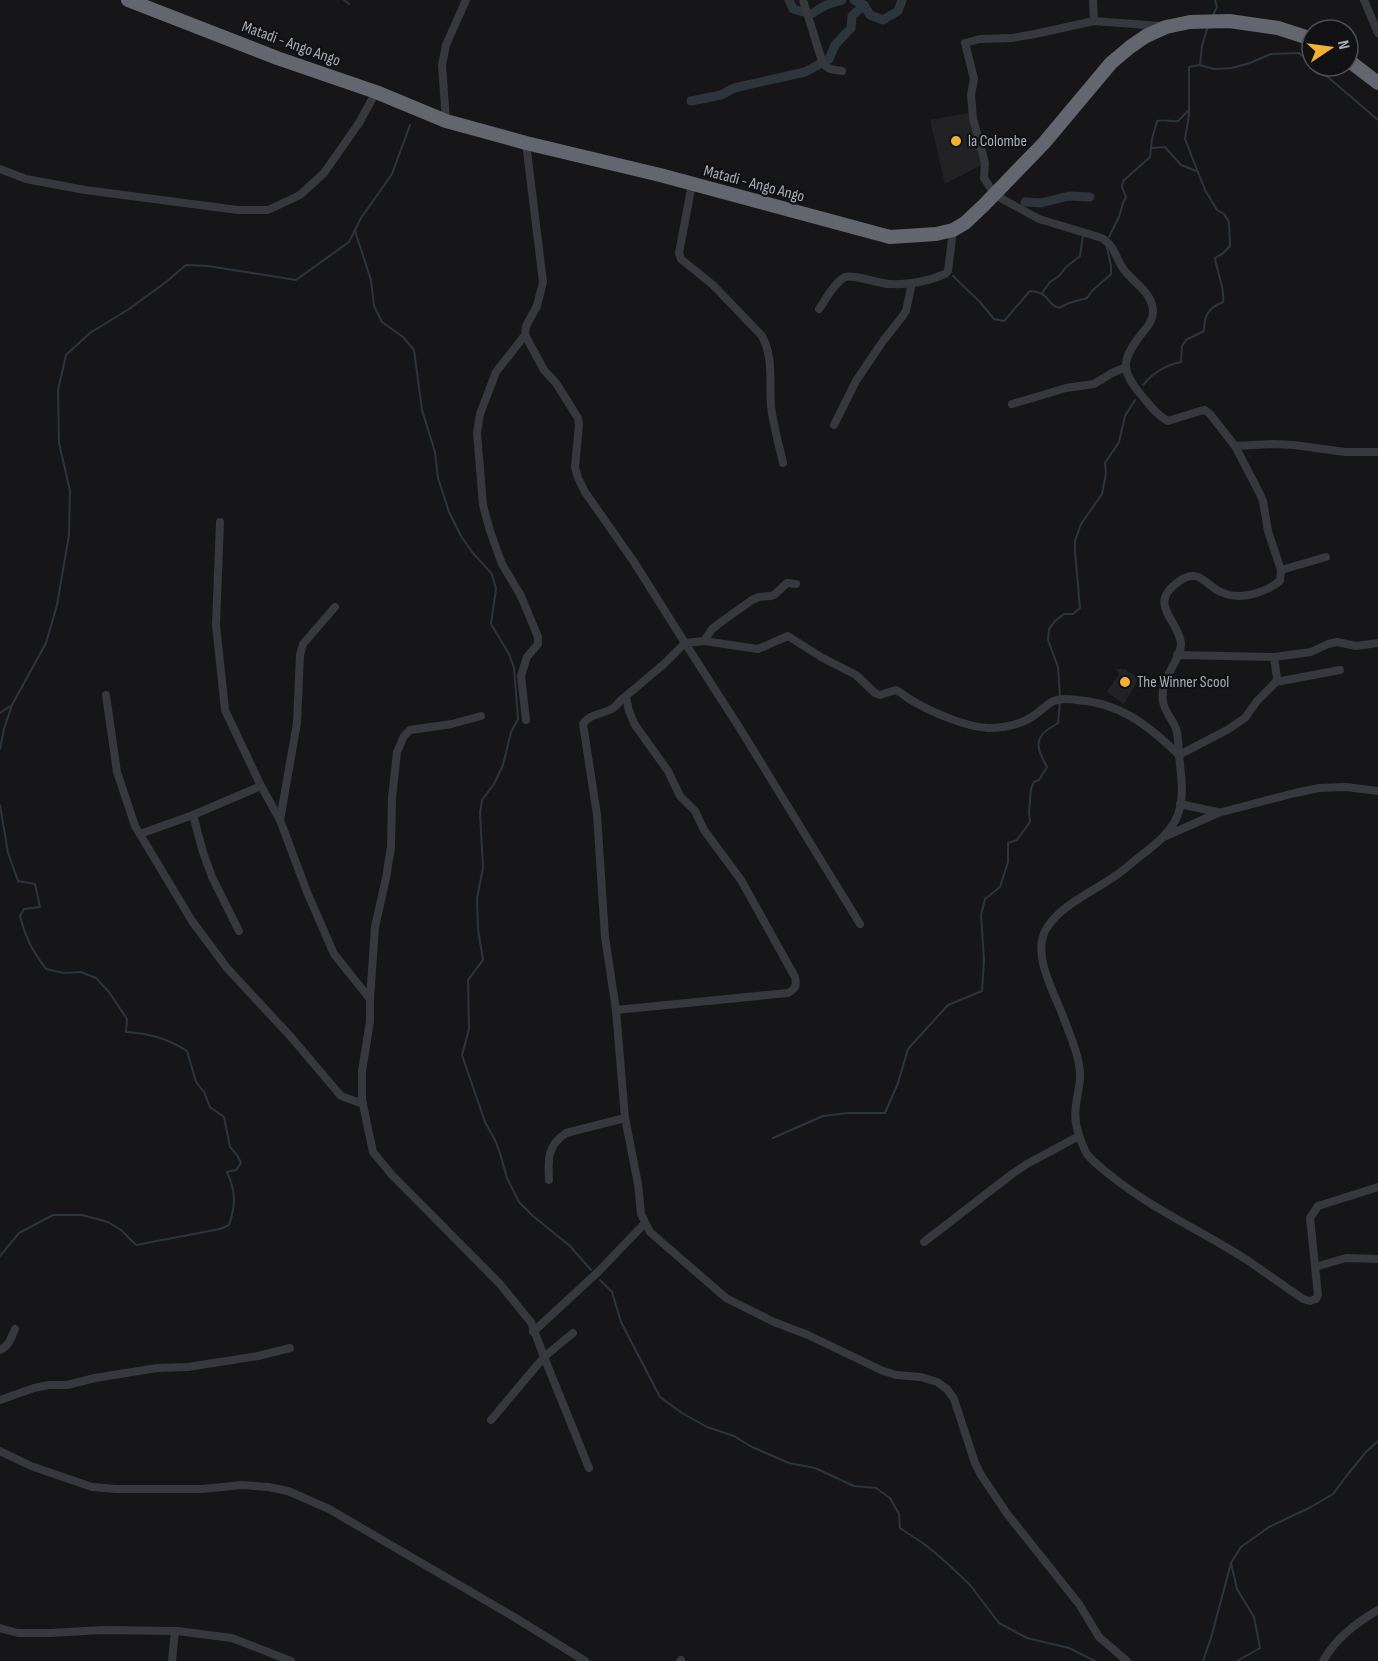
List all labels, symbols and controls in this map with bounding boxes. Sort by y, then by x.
street label: Matadi - Ango Ango [239,17,343,71]
north arrow [1300,18,1360,78]
text: N [1333,39,1353,51]
place label: la Colombe [968,132,1027,151]
marker: la Colombe [949,134,963,148]
street label: Matadi - Ango Ango [701,161,807,207]
place label: The Winner Scool [1137,673,1229,692]
marker: The Winner Scool [1118,675,1132,689]

